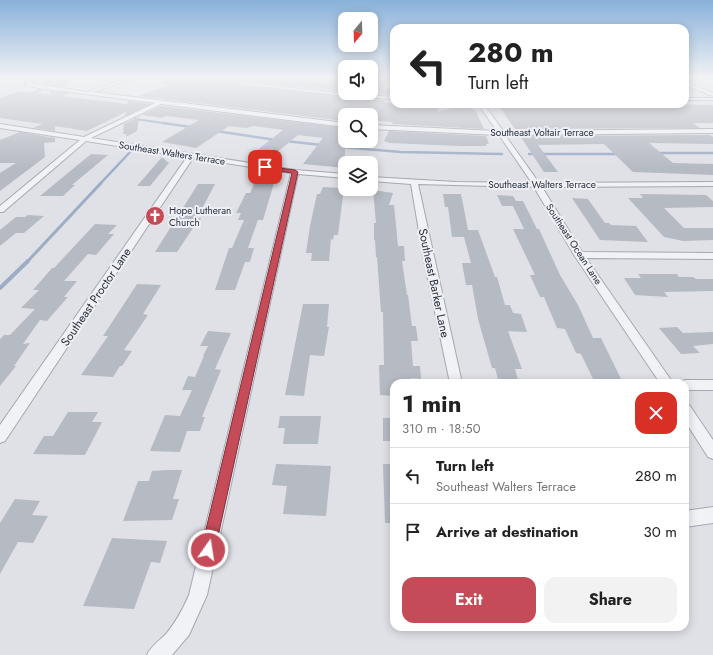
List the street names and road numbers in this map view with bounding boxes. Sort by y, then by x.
street label: Southeast Voltair Terrace [490,125,594,140]
street label: Southeast Walters Terrace [118,137,226,169]
street label: Southeast Walters Terrace [488,177,596,192]
street label: Southeast Ocean Lane [542,201,606,287]
street label: Southeast Barker Lane [414,227,454,339]
street label: Southeast Proctor Lane [56,244,136,350]

